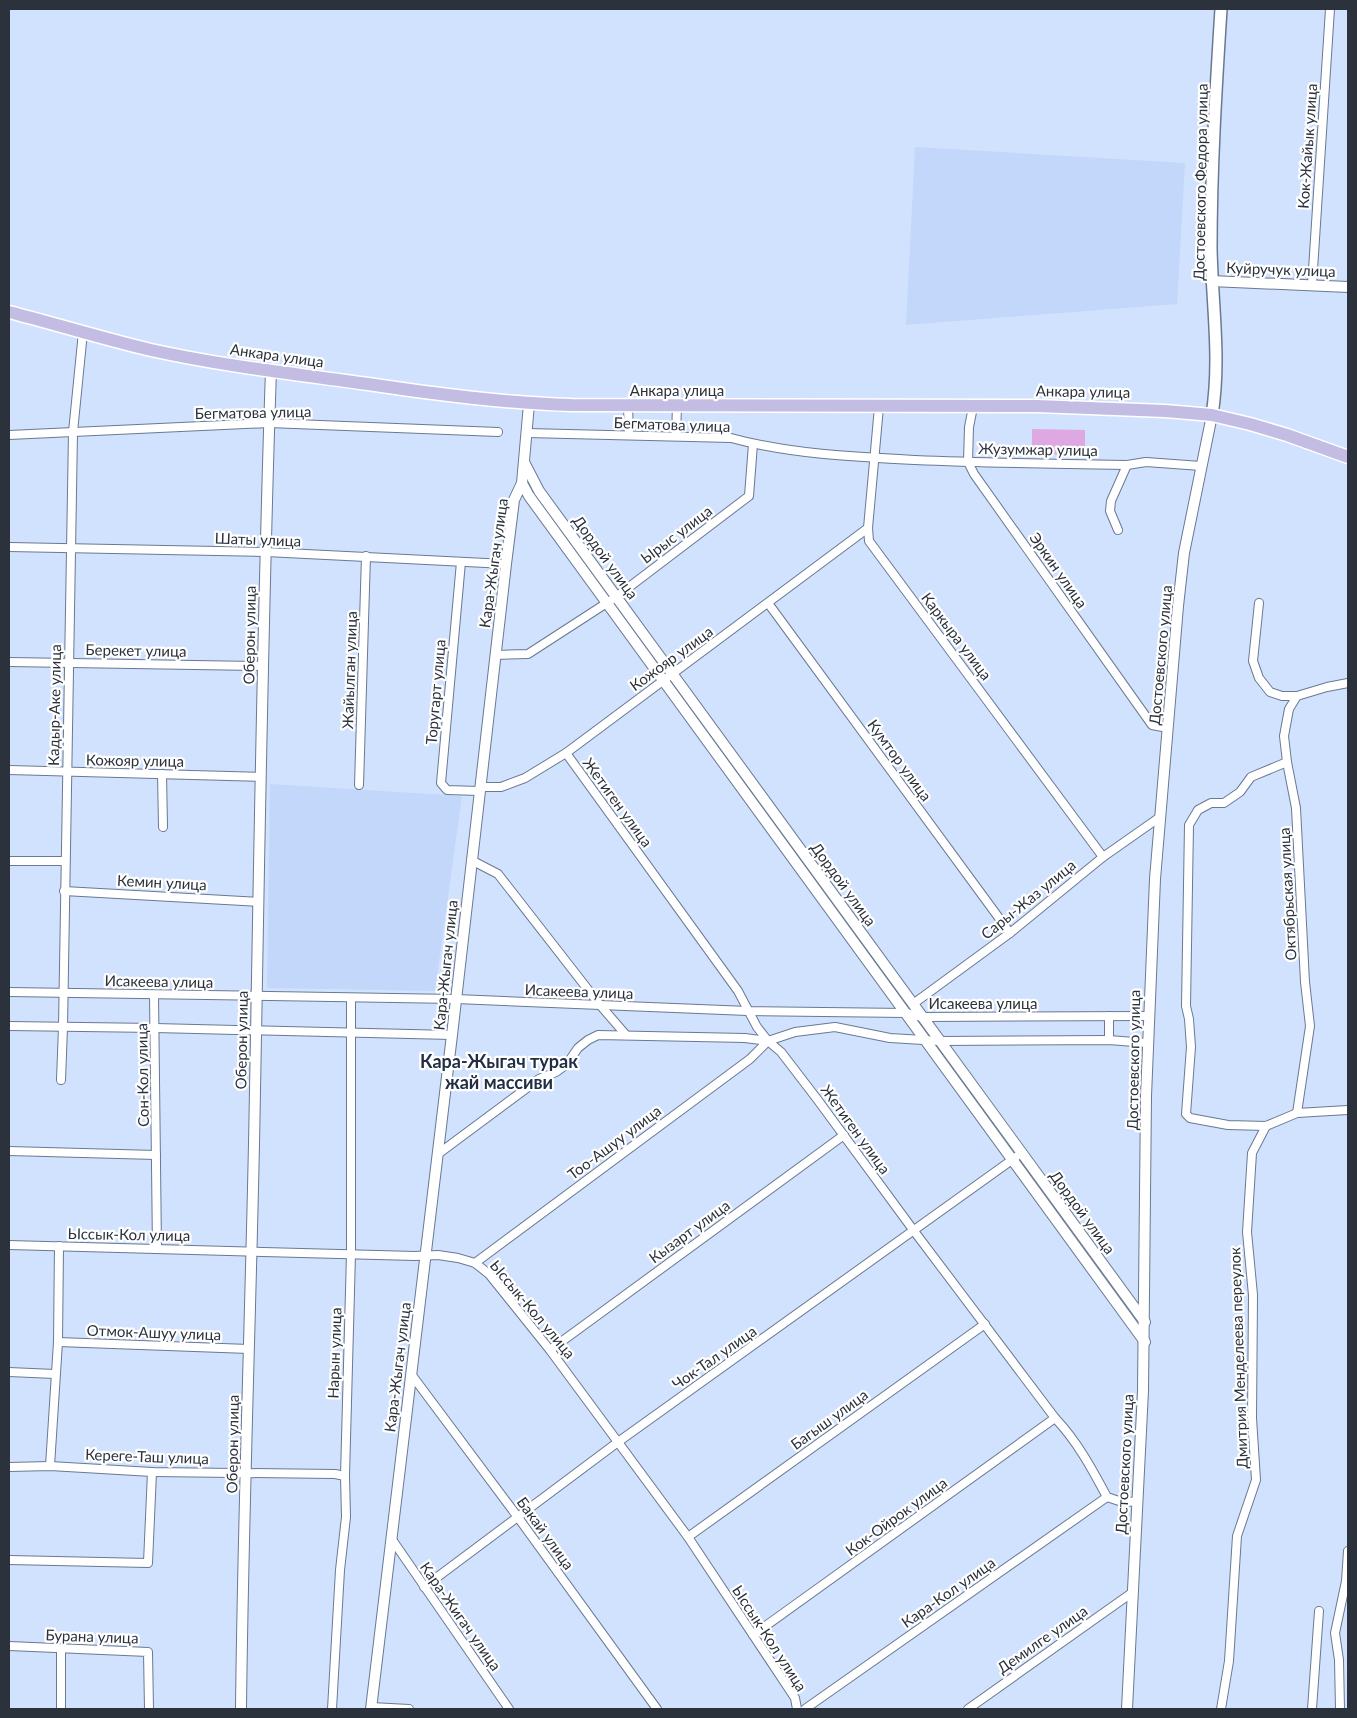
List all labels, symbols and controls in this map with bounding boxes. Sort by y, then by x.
street label: Достоевского Федора улица [1189,83,1211,281]
street label: Кок-Жайык улица [1294,83,1320,209]
street label: Куйручук улица [1226,258,1336,280]
street label: Анкара улица [229,340,325,370]
street label: Анкара улица [630,381,724,399]
street label: Анкара улица [1036,381,1130,401]
street label: Бегматова улица [194,402,312,422]
street label: Бегматова улица [613,413,731,435]
street label: Жузумжар улица [978,439,1098,459]
street label: Кара-Жыгач улица [475,497,511,629]
street label: Ырыс улица [637,501,715,567]
street label: Дордой улица [570,512,642,602]
street label: Шаты улица [215,528,301,550]
street label: Эркин улица [1026,529,1092,611]
street label: Достоевского улица [1145,584,1175,726]
street label: Оберон улица [239,585,259,685]
street label: Каркыра улица [918,589,996,683]
street label: Жайылган улица [338,611,360,729]
street label: Кожояр улица [626,622,716,694]
street label: Торугарт улица [421,639,449,745]
street label: Берекет улица [85,640,187,660]
street label: Кадыр-Аке улица [44,644,64,766]
street label: Кумтор улица [864,716,936,804]
street label: Кожояр улица [86,750,184,770]
street label: Жетиген улица [580,754,656,850]
street label: Октябрьская улица [1275,827,1299,961]
street label: Дордой улица [808,839,880,929]
street label: Сары-Жаз улица [977,855,1079,943]
street label: Кемин улица [117,871,207,893]
street label: Кара-Жыгач улица [429,899,461,1031]
street label: Исакеева улица [104,971,214,991]
street label: Исакеева улица [524,980,634,1002]
street label: Оберон улица [231,990,251,1090]
street label: Достоевского улица [1123,990,1143,1130]
street label: Исакеева улица [929,994,1037,1012]
street label: Сон-Кол улица [132,1023,152,1127]
district label: Кара-Жыгач турак жай массиви [420,1050,578,1093]
street label: Жетиген улица [818,1081,894,1177]
street label: Тоо-Ашуу улица [564,1101,664,1183]
street label: Дордой улица [1047,1167,1119,1257]
street label: Кызарт улица [645,1196,733,1266]
street label: Ыссык-Кол улица [68,1224,190,1244]
street label: Дмитрия Менделеева переулок [1225,1247,1251,1469]
street label: Ыссык-Кол улица [487,1256,579,1362]
street label: Кара-Жыгач улица [380,1301,414,1433]
street label: Нарын улица [323,1307,345,1399]
street label: Отмок-Ашуу улица [86,1321,222,1343]
street label: Чок-Тал улица [668,1321,760,1393]
street label: Багыш улица [787,1385,871,1453]
street label: Достоевского улица [1111,1393,1137,1535]
street label: Оберон улица [222,1394,242,1494]
street label: Кереге-Таш улица [85,1445,209,1467]
street label: Кок-Ойрок улица [842,1473,950,1559]
street label: Бакай улица [514,1493,578,1573]
street label: Кара-Кол улица [898,1553,998,1631]
street label: Кара-Жигач улица [417,1558,505,1674]
street label: Ыссык-Кол улица [729,1582,811,1694]
street label: Демилге улица [993,1601,1091,1677]
street label: Бурана улица [45,1625,139,1647]

